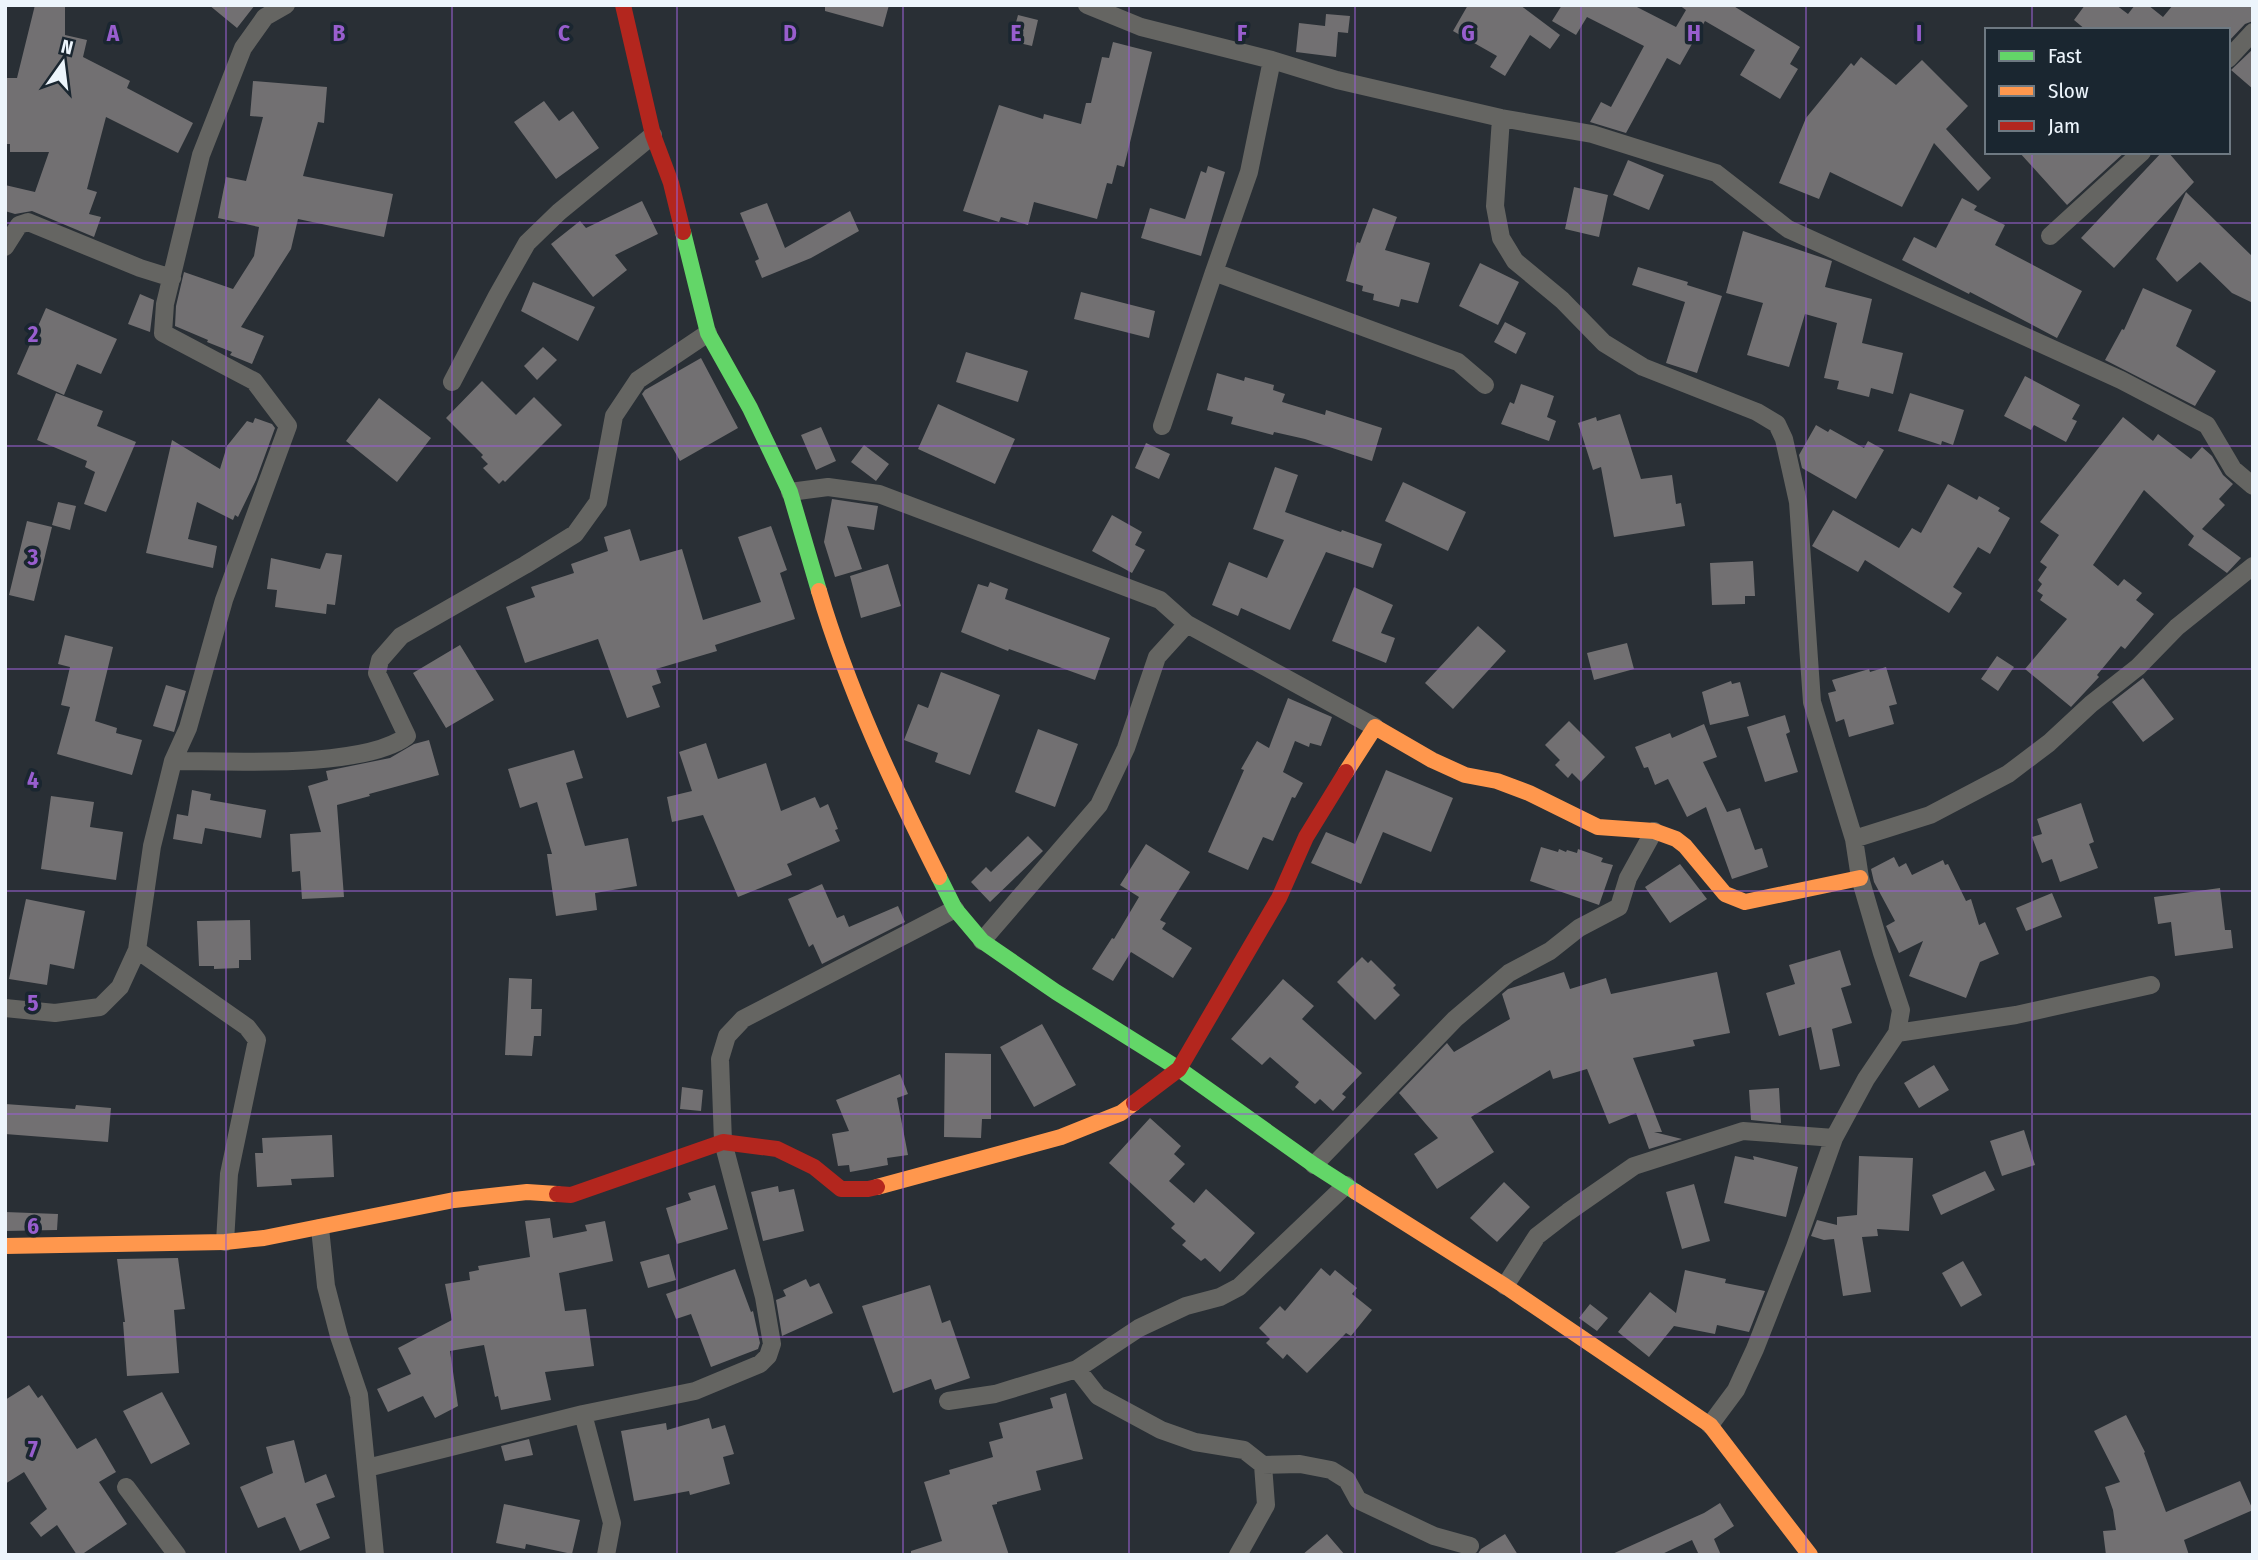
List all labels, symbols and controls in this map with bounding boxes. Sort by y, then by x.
text: A [106,19,120,47]
text: B [333,19,346,47]
text: C [558,19,570,47]
text: D [783,19,797,47]
text: E [1011,19,1022,47]
text: F [1237,19,1247,47]
text: G [1461,19,1475,47]
text: H [1687,19,1701,47]
text: I [1916,19,1922,47]
north arrow [28,28,98,98]
legend [1985,28,2230,154]
text: N [59,34,75,60]
text: Fast [2048,43,2082,69]
text: Slow [2048,78,2089,104]
text: Jam [2048,113,2080,139]
text: 2 [27,320,39,348]
text: 3 [27,543,39,571]
text: 4 [27,766,39,794]
text: 5 [27,989,39,1017]
text: 6 [27,1212,39,1240]
text: 7 [28,1435,38,1463]

